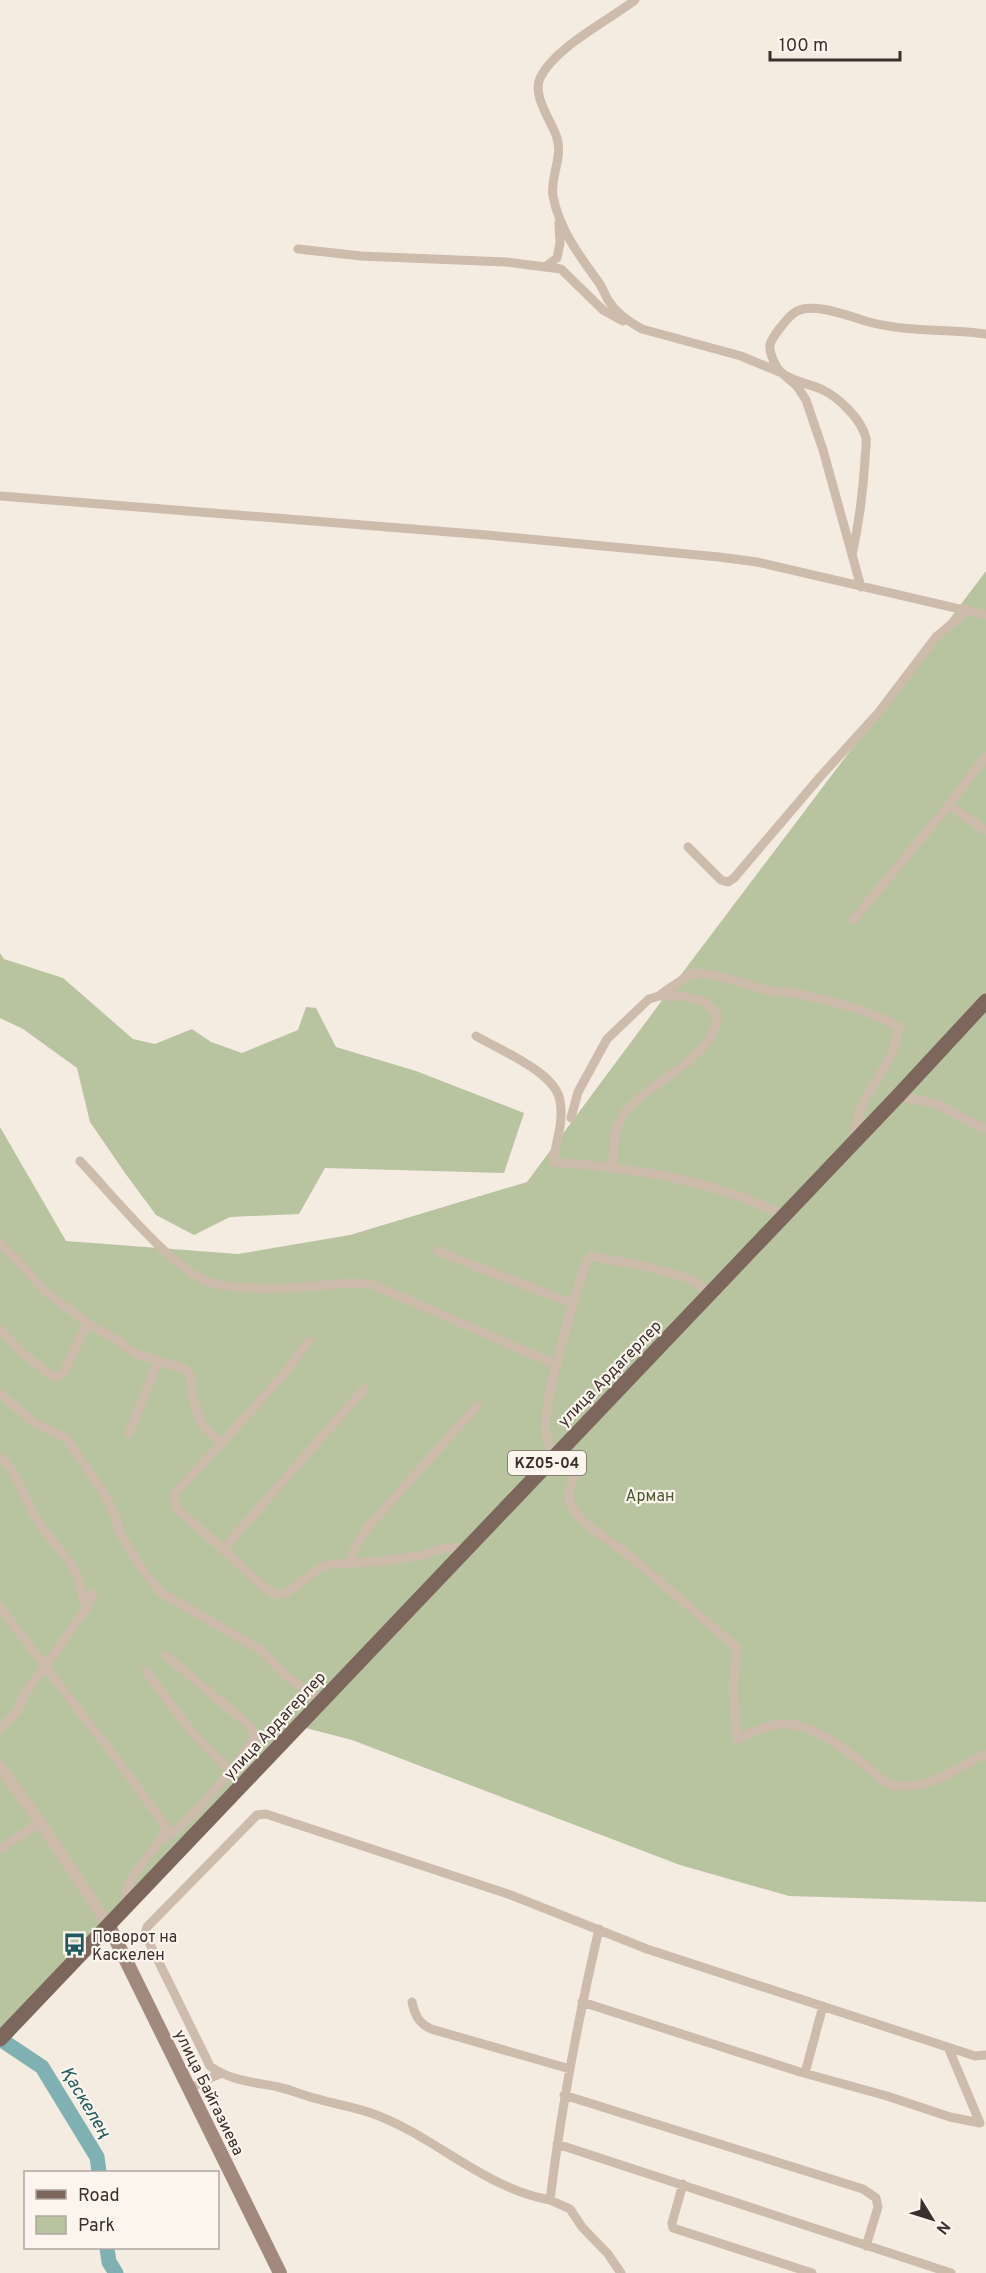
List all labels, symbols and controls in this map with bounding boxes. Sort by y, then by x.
scale bar [770,24,900,62]
text: 100 m [779,35,828,58]
street label: улица Ардагерлер [554,1317,667,1432]
road number: KZ05-04 [508,1451,586,1475]
park label: Арман [626,1487,674,1507]
street label: улица Ардагерлер [220,1668,331,1785]
place label: Поворот на Каскелен [92,1928,177,1966]
bus stop icon: Поворот на Каскелен [61,1932,87,1958]
street label: улица Байгазиева [169,2027,247,2159]
water label: Қаскелең [54,2063,115,2143]
legend [24,2171,219,2249]
text: Road [78,2185,120,2208]
north arrow [902,2189,962,2249]
text: Park [78,2215,115,2238]
text: N [931,2216,954,2238]

